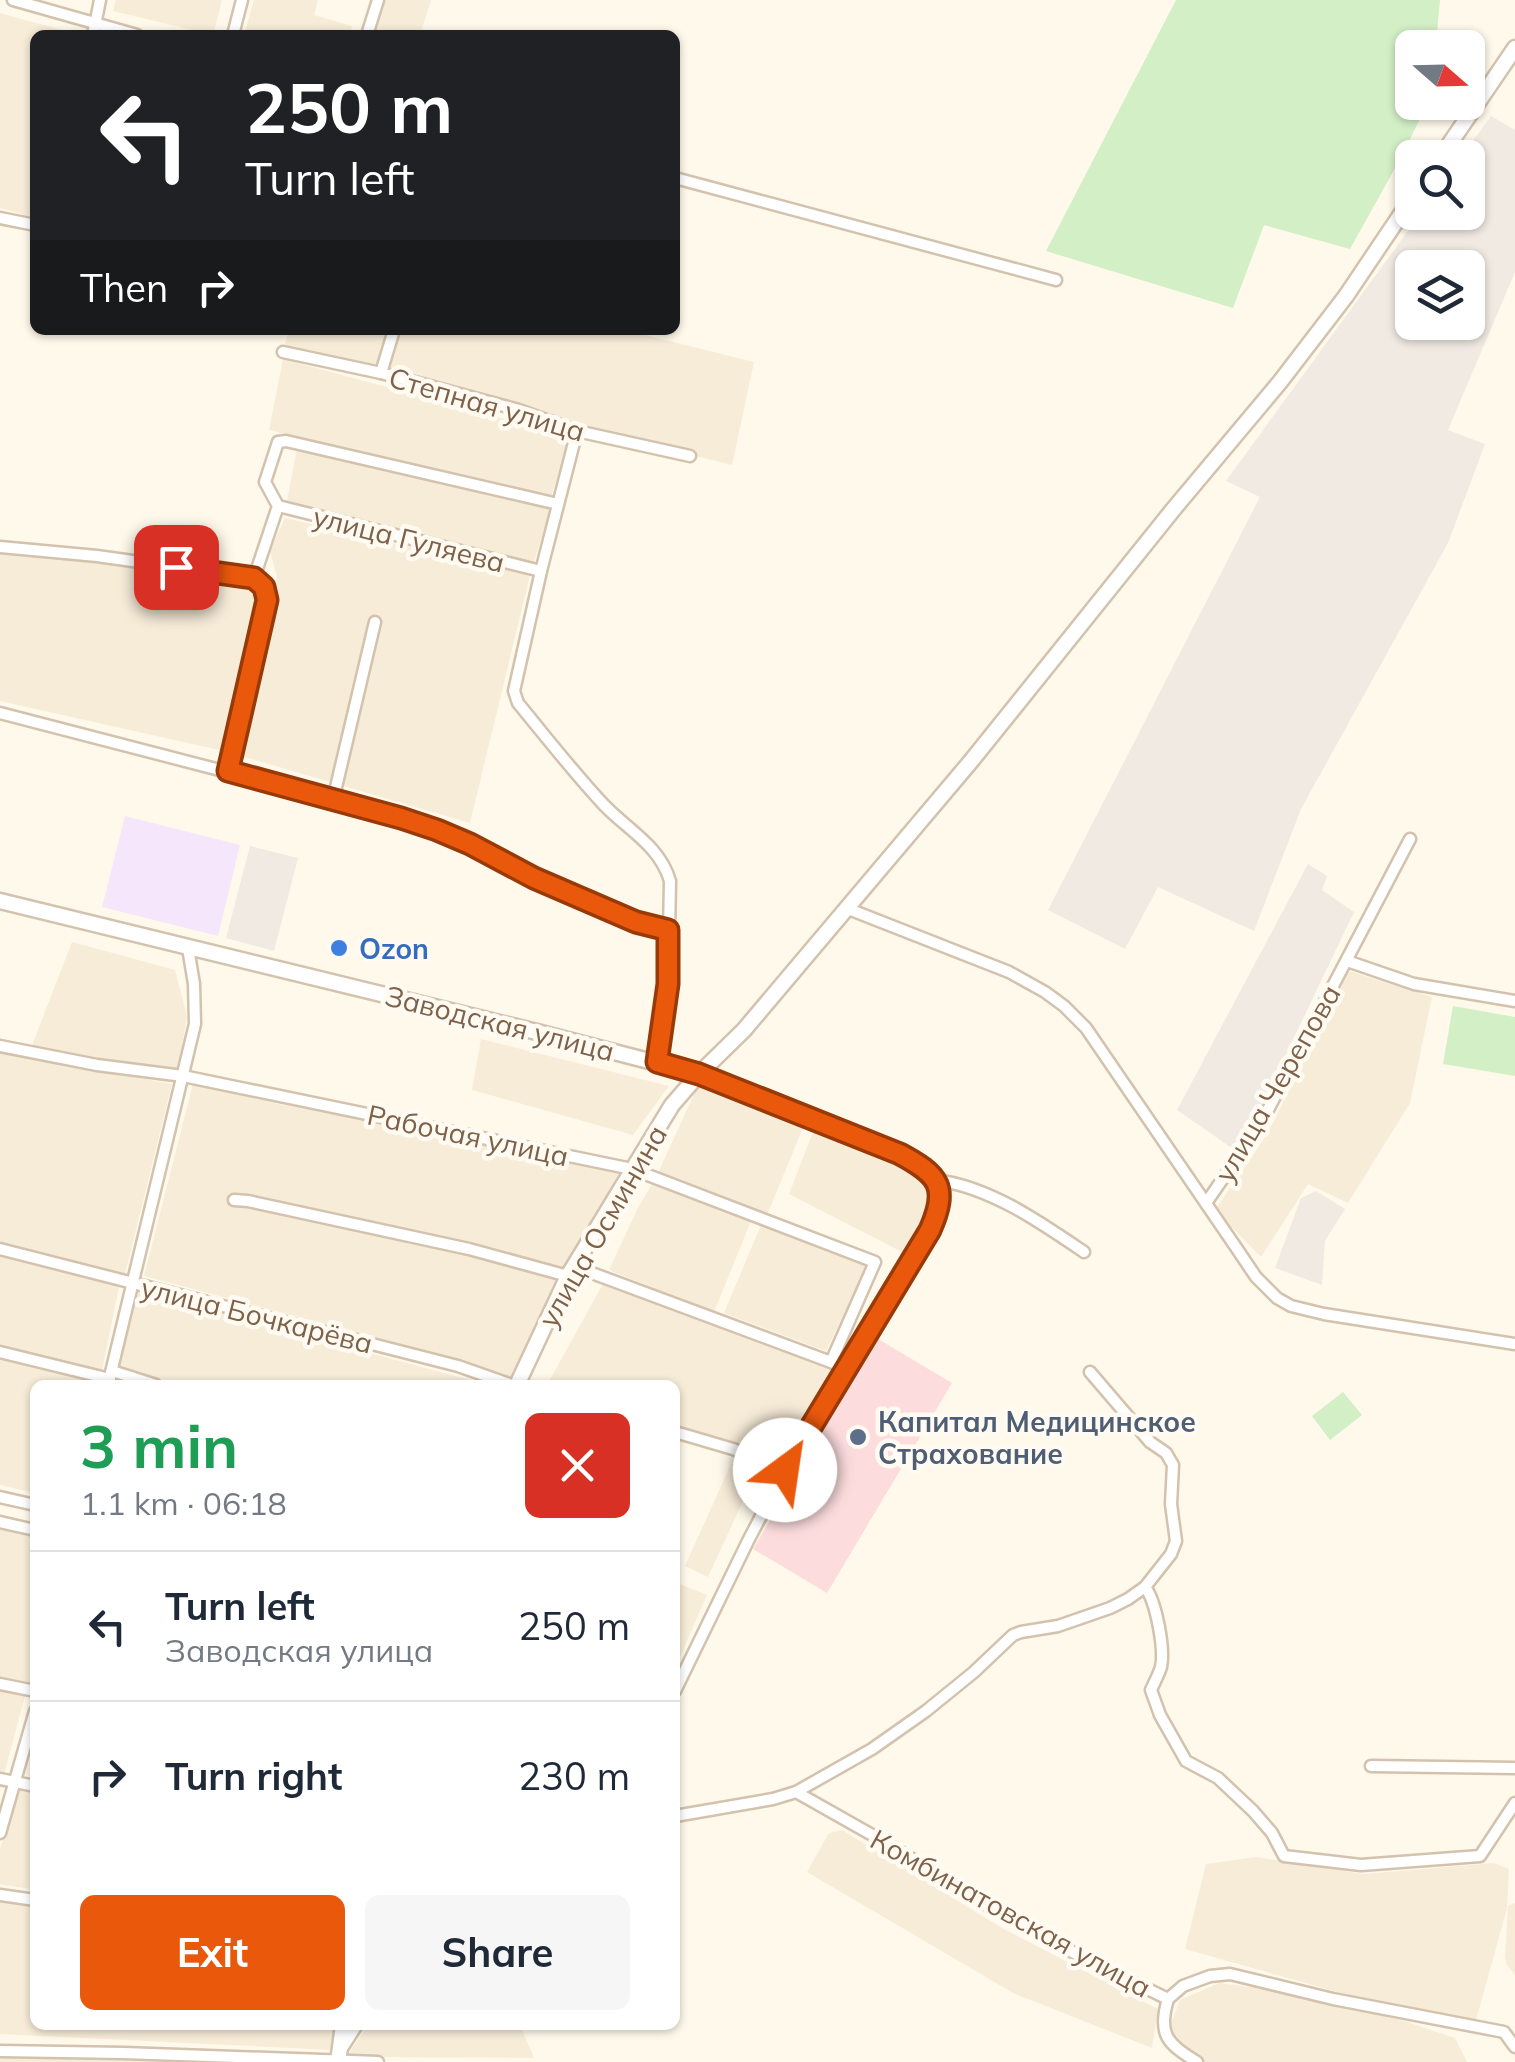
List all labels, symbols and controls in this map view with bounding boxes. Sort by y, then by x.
north arrow [1395,30,1485,120]
map controls [1395,30,1485,340]
text: 250 m [245,63,453,151]
icon: left [80,70,210,200]
button: search [1395,140,1485,230]
text: Turn left [245,150,414,206]
button: layers [1395,250,1485,340]
icon: right [188,260,243,315]
text: Then [80,264,168,312]
street label: Степная улица [385,359,589,449]
street label: улица Гуляева [310,498,508,580]
pin [134,525,219,610]
icon: arrive [149,540,204,595]
place label: Ozon [359,931,429,966]
marker: Ozon [328,937,350,959]
street label: Заводская улица [382,978,618,1068]
street label: улица Черепова [1206,978,1348,1188]
street label: Рабочая улица [364,1097,572,1173]
street label: улица Осминина [530,1119,674,1333]
street label: улица Бочкарёва [138,1269,376,1361]
place label: Капитал Медицинское Страхование [878,1404,1196,1471]
text: 3 min [80,1408,238,1483]
button: close [525,1413,630,1518]
position arrow [733,1418,837,1522]
marker: Капитал Медицинское Страхование [847,1426,869,1448]
text: 1.1 km · 06:18 [80,1483,287,1523]
text: Turn left [165,1582,315,1630]
icon: left [80,1599,135,1654]
text: 250 m [518,1602,630,1650]
text: Заводская улица [165,1630,433,1670]
icon: right [80,1749,135,1804]
text: Turn right [165,1752,342,1800]
text: 230 m [518,1752,630,1800]
street label: Комбинатовская улица [865,1821,1157,2005]
button: Exit [80,1895,345,2010]
button: Share [365,1895,630,2010]

